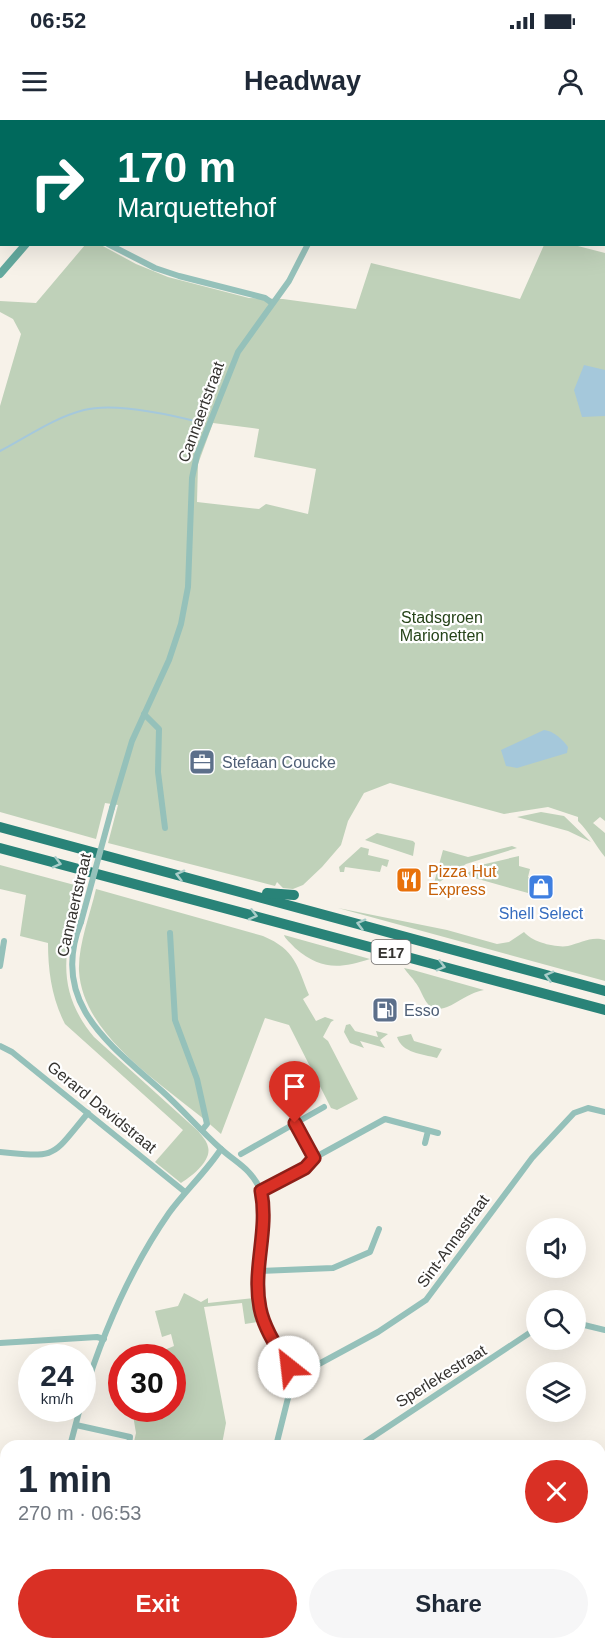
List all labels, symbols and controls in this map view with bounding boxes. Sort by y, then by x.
text: 06:52 [30,8,86,33]
icon: menu [18,65,51,98]
icon: person [554,65,587,98]
text: Headway [244,66,361,96]
icon: right [18,144,96,222]
text: 170 m [117,144,236,191]
text: Marquettehof [117,193,276,223]
street label: Cannaertstraat [175,359,227,465]
park label: Stadsgroen Marionetten [400,609,484,644]
office icon: Stefaan Coucke [187,747,217,777]
place label: Stefaan Coucke [222,754,336,771]
street label: Cannaertstraat [54,851,94,958]
one-way arrow [51,856,61,869]
place label: Pizza Hut Express [428,863,497,898]
restaurant icon: Pizza Hut Express [394,865,424,895]
one-way arrow [175,870,186,882]
shop icon: Shell Select [526,872,556,902]
place label: Shell Select [499,905,584,922]
one-way arrow [248,908,258,921]
one-way arrow [356,919,366,931]
road number: E17 [372,940,410,964]
one-way arrow [436,959,446,971]
one-way arrow [544,970,554,983]
fuel station icon: Esso [370,995,400,1025]
place label: Esso [404,1002,440,1019]
street label: Gerard Davidstraat [44,1058,160,1156]
pin [269,1061,320,1123]
icon: arrive [278,1070,311,1103]
street label: Sint-Annastraat [414,1191,493,1291]
map controls [526,1218,586,1422]
button: sound [526,1218,586,1278]
button: search [526,1290,586,1350]
position arrow [257,1335,321,1399]
street label: Sperlekestraat [393,1341,490,1411]
speed limit sign: 30 [108,1344,186,1422]
text: 24 [40,1359,74,1392]
button: layers [526,1362,586,1422]
text: km/h [41,1390,73,1407]
text: 1 min [18,1459,112,1500]
button: close [525,1460,588,1523]
text: 270 m · 06:53 [18,1502,141,1524]
button: Exit [18,1569,297,1638]
button: Share [309,1569,588,1638]

